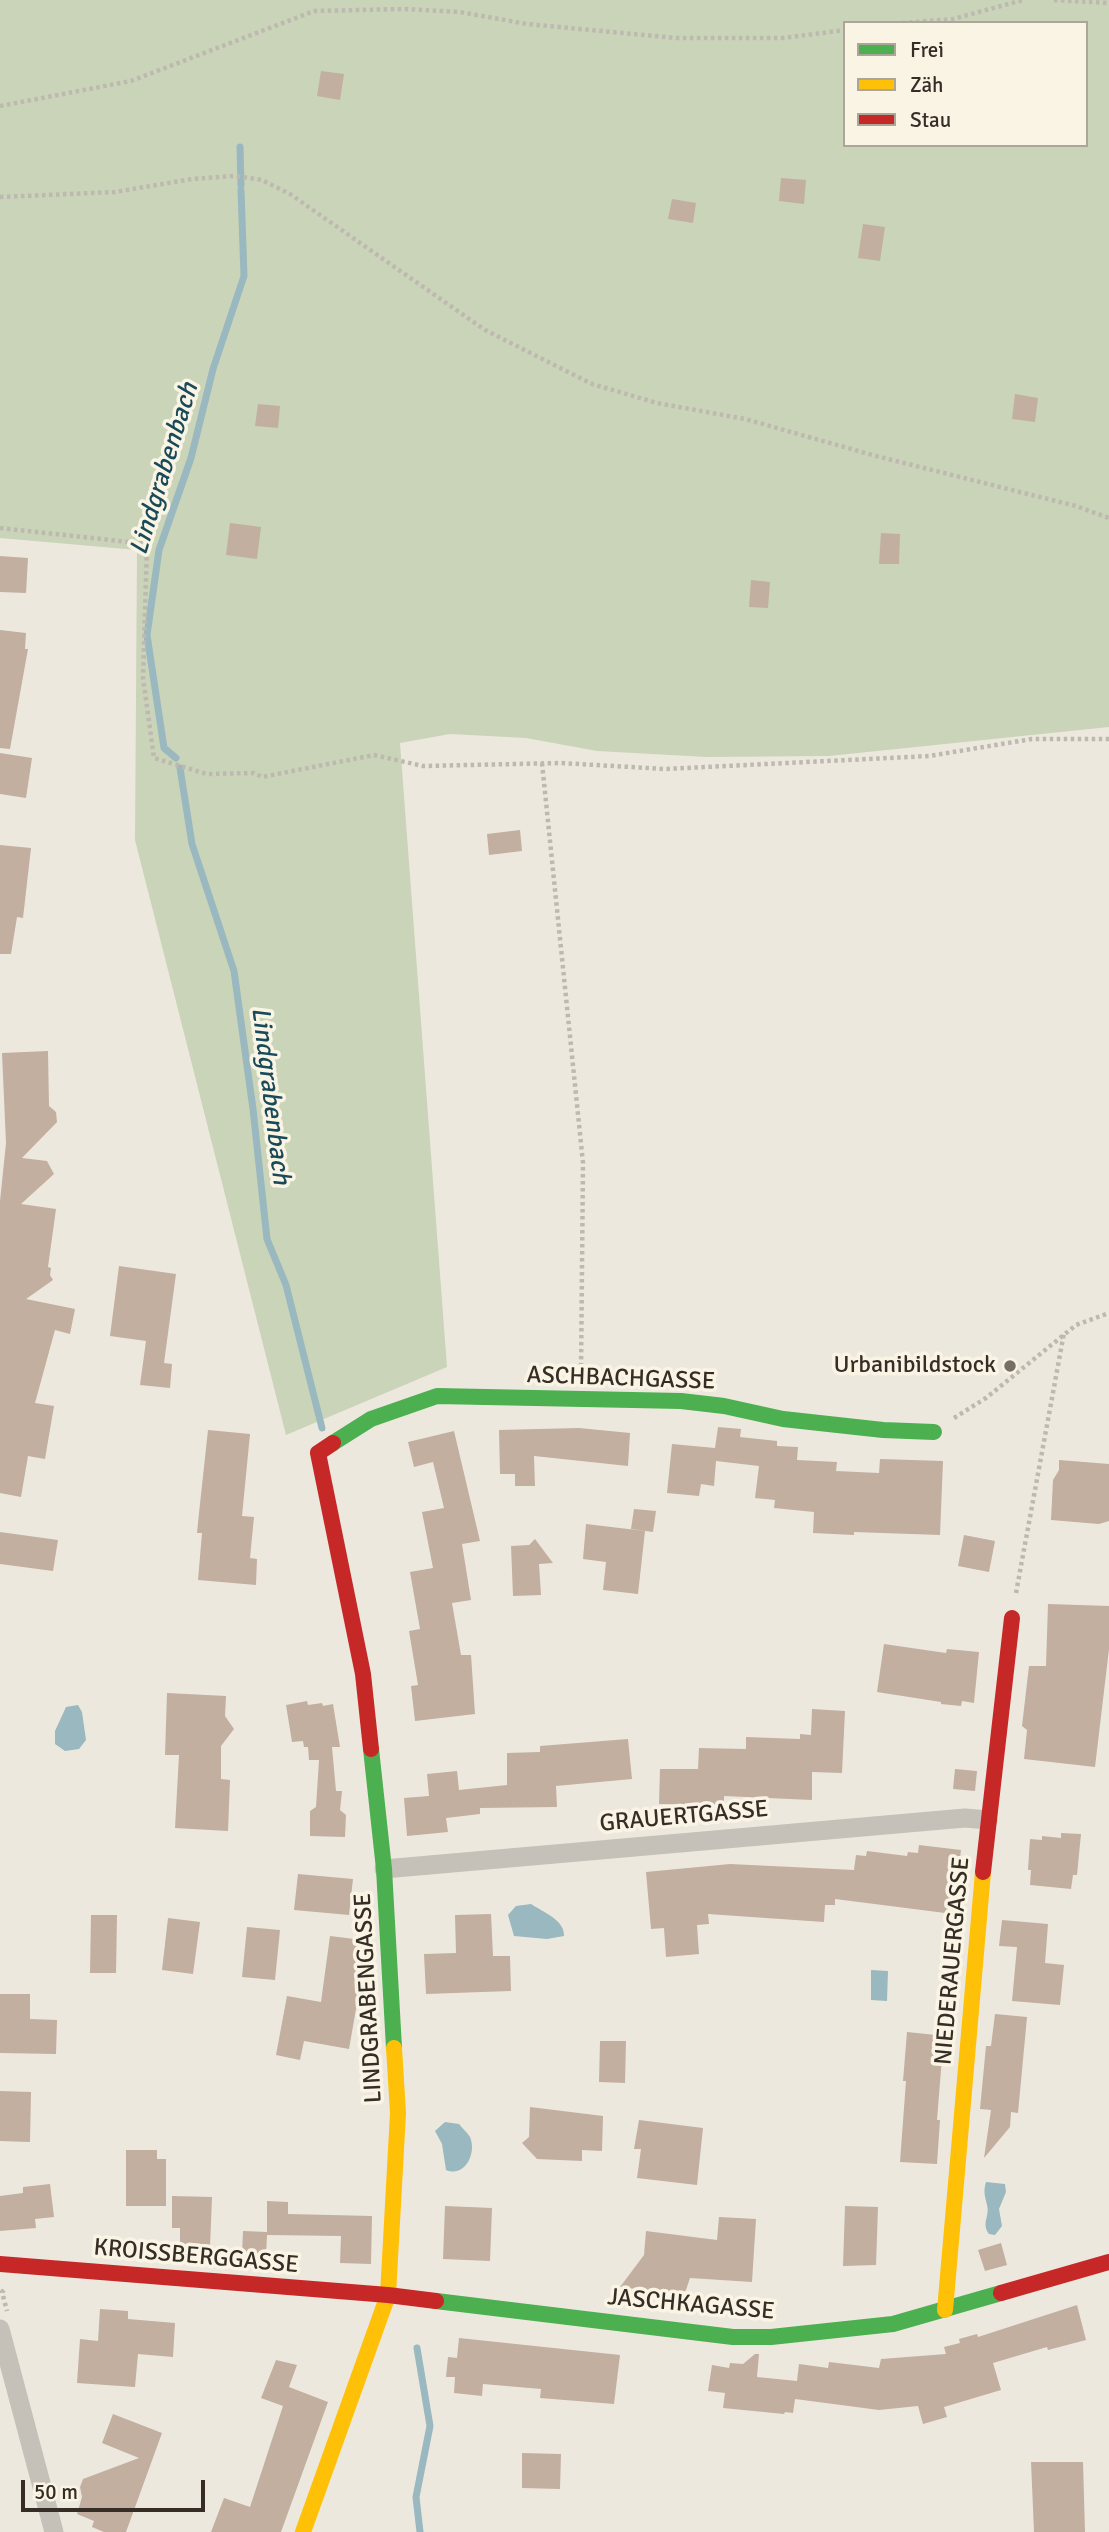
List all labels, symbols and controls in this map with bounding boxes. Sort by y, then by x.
legend [843,21,1088,147]
text: Frei [910,37,944,63]
text: Zäh [910,72,944,98]
text: Stau [910,107,951,133]
water label: Lindgrabenbach [124,379,206,559]
water label: Lindgrabenbach [244,1006,296,1186]
place label: Urbanibildstock [833,1352,996,1380]
marker: Urbanibildstock [1002,1358,1018,1374]
street label: ASCHBACHGASSE [526,1361,716,1397]
street label: GRAUERTGASSE [598,1795,770,1839]
street label: NIEDERAUERGASSE [930,1856,976,2066]
street label: LINDGRABENGASSE [349,1892,389,2104]
street label: KROISSBERGGASSE [92,2234,300,2280]
street label: JASCHKAGASSE [606,2283,776,2327]
scale bar [24,2466,208,2510]
text: 50 m [34,2479,78,2505]

